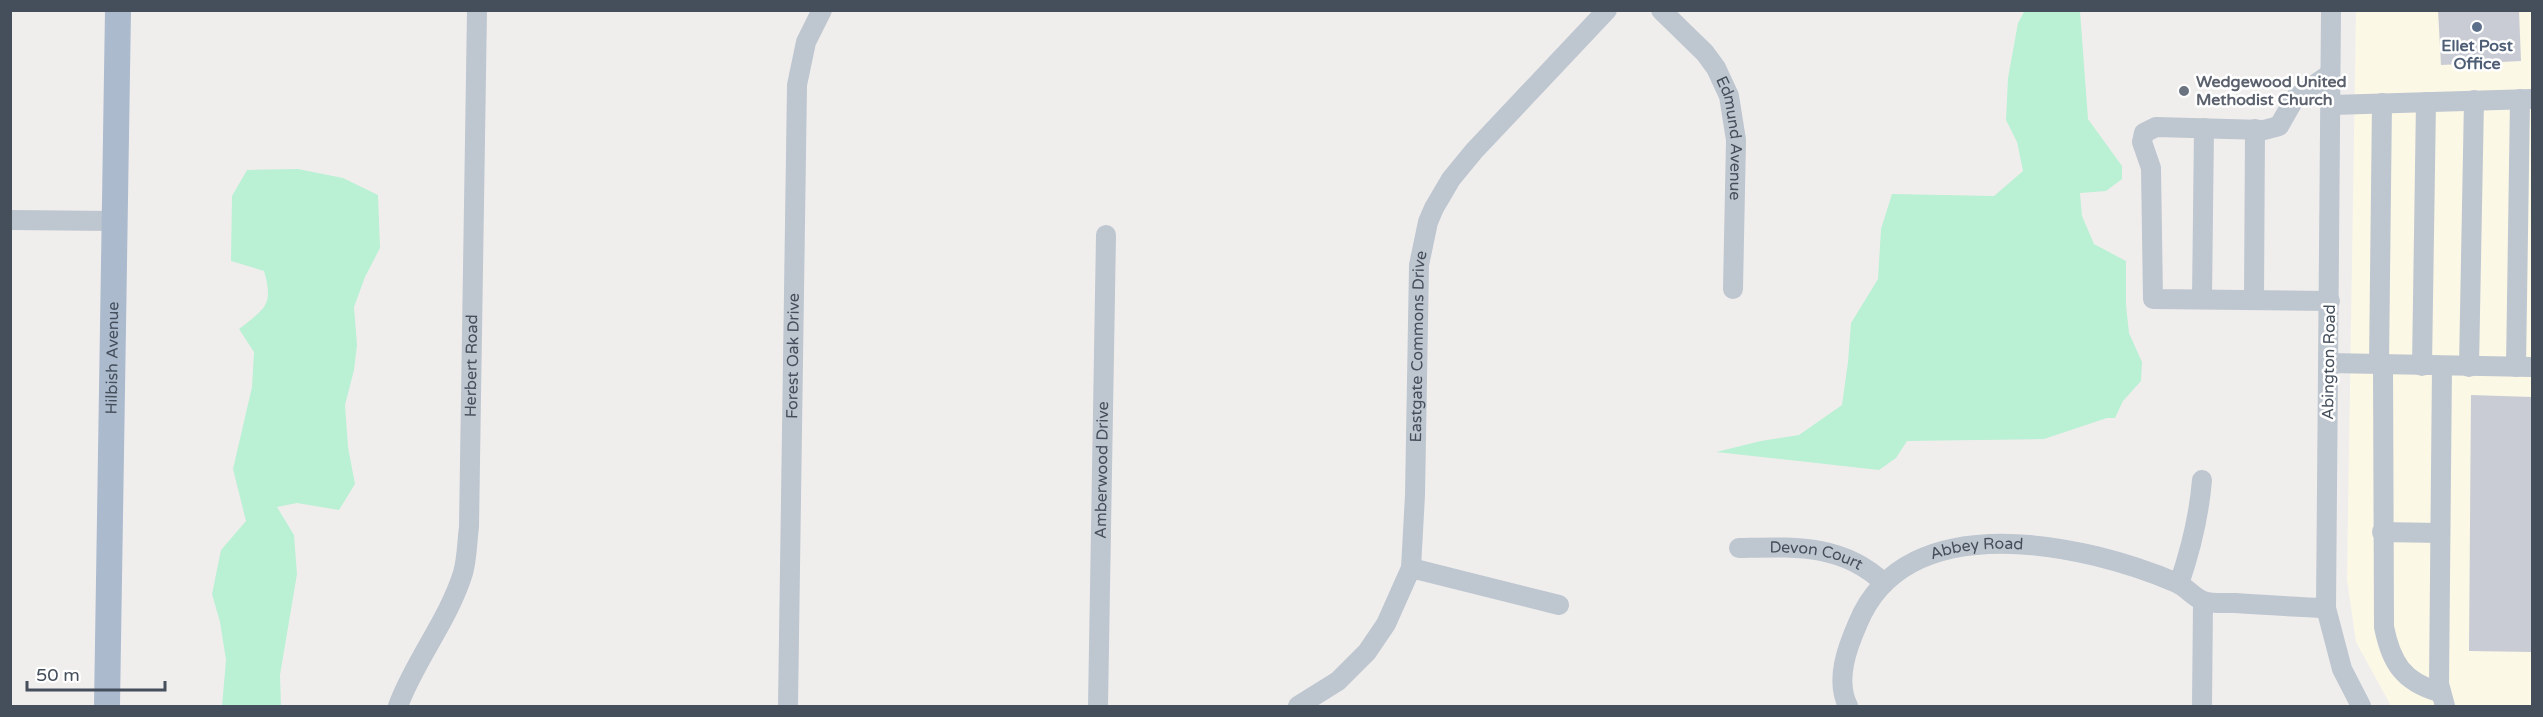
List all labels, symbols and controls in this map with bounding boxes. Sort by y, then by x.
marker: Ellet Post Office [2470,20,2484,34]
place label: Ellet Post Office [2441,36,2514,74]
place label: Wedgewood United Methodist Church [2196,72,2347,110]
street label: Edmund Avenue [1711,73,1746,201]
marker: Wedgewood United Methodist Church [2177,84,2191,98]
street label: Eastgate Commons Drive [1406,249,1432,442]
street label: Forest Oak Drive [782,293,804,419]
street label: Hilbish Avenue [102,301,123,415]
street label: Abington Road [2318,304,2340,420]
street label: Herbert Road [461,314,482,417]
street label: Amberwood Drive [1091,401,1113,539]
street label: Abbey Road [1927,534,2024,564]
street label: Devon Court [1769,537,1866,575]
scale bar [27,654,165,692]
text: 50 m [36,664,80,686]

